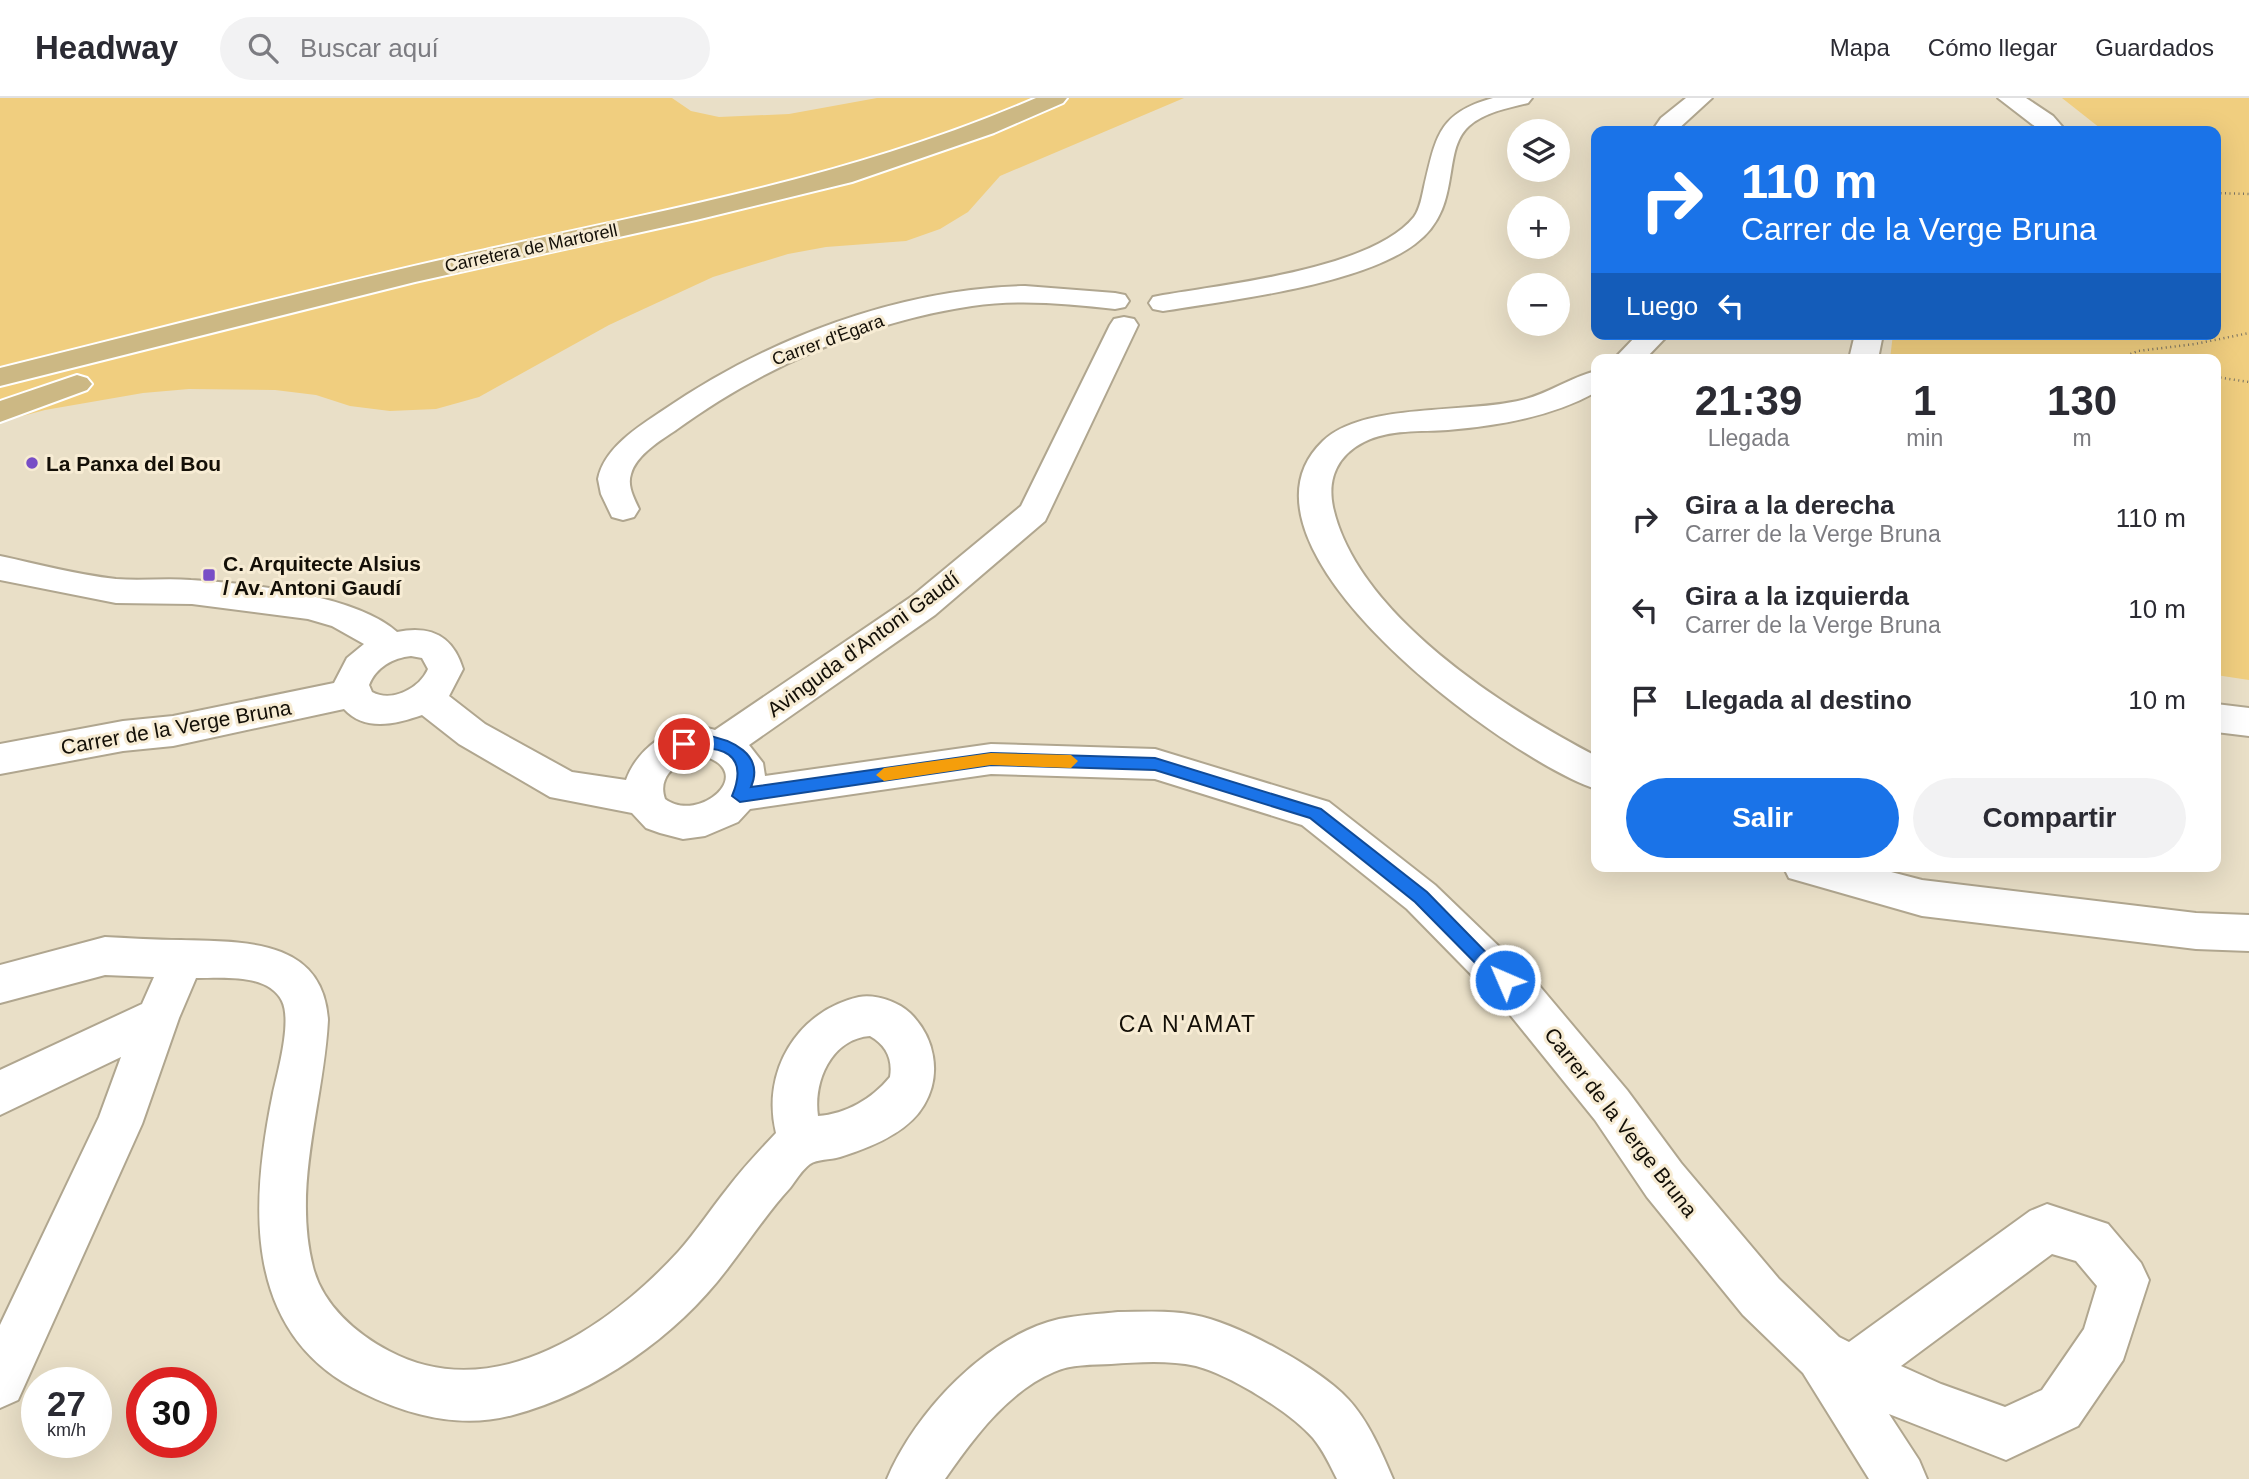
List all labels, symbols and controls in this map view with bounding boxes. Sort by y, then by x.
search box [220,17,710,80]
text: Headway [35,29,178,66]
icon: search [244,29,282,67]
text: Buscar aquí [300,33,439,63]
text: Mapa [1830,34,1890,61]
text: Cómo llegar [1928,34,2057,61]
text: Guardados [2095,34,2214,61]
map controls [1507,119,1570,336]
button: layers [1507,119,1570,182]
icon: right [1626,154,1717,245]
text: 110 m [1741,154,1877,208]
button: + [1507,196,1570,259]
text: Carrer de la Verge Bruna [1741,211,2097,247]
street label: Carretera de Martorell [443,220,619,276]
button: − [1507,273,1570,336]
icon: left [1712,287,1750,325]
text: Luego [1626,291,1698,321]
street label: Carrer d'Ègara [769,310,888,369]
text: 21:39 [1695,377,1802,424]
text: 1 [1913,377,1936,424]
text: 130 [2047,377,2117,424]
text: Llegada [1708,425,1790,451]
text: min [1906,425,1943,451]
text: m [2073,425,2092,451]
place label: La Panxa del Bou [46,452,221,475]
marker: La Panxa del Bou [24,455,40,471]
text: Gira a la derecha [1685,490,1895,520]
icon: right [1626,500,1664,538]
text: 110 m [2116,503,2186,533]
text: Carrer de la Verge Bruna [1685,521,1941,547]
place label: C. Arquitecte Alsius / Av. Antoni Gaudí [223,552,421,599]
marker: C. Arquitecte Alsius / Av. Antoni Gaudí [201,567,217,583]
street label: Avinguda d'Antoni Gaudí [763,567,963,721]
text: Gira a la izquierda [1685,581,1909,611]
icon: left [1626,591,1664,629]
text: 10 m [2128,594,2186,624]
text: Carrer de la Verge Bruna [1685,612,1941,638]
icon: arrive [1626,682,1664,720]
text: Llegada al destino [1685,685,1912,715]
text: 10 m [2128,685,2186,715]
street label: Carrer de la Verge Bruna [59,695,293,759]
pin [654,714,714,774]
icon: arrive [665,725,703,763]
button: Salir [1626,778,1899,858]
button: Compartir [1913,778,2186,858]
position arrow [1468,943,1542,1017]
district label: CA N'AMAT [1119,1011,1257,1037]
street label: Carrer de la Verge Bruna [1540,1023,1702,1221]
speed limit sign: 30 [126,1367,217,1458]
text: 27 [47,1384,86,1423]
text: km/h [47,1420,86,1440]

